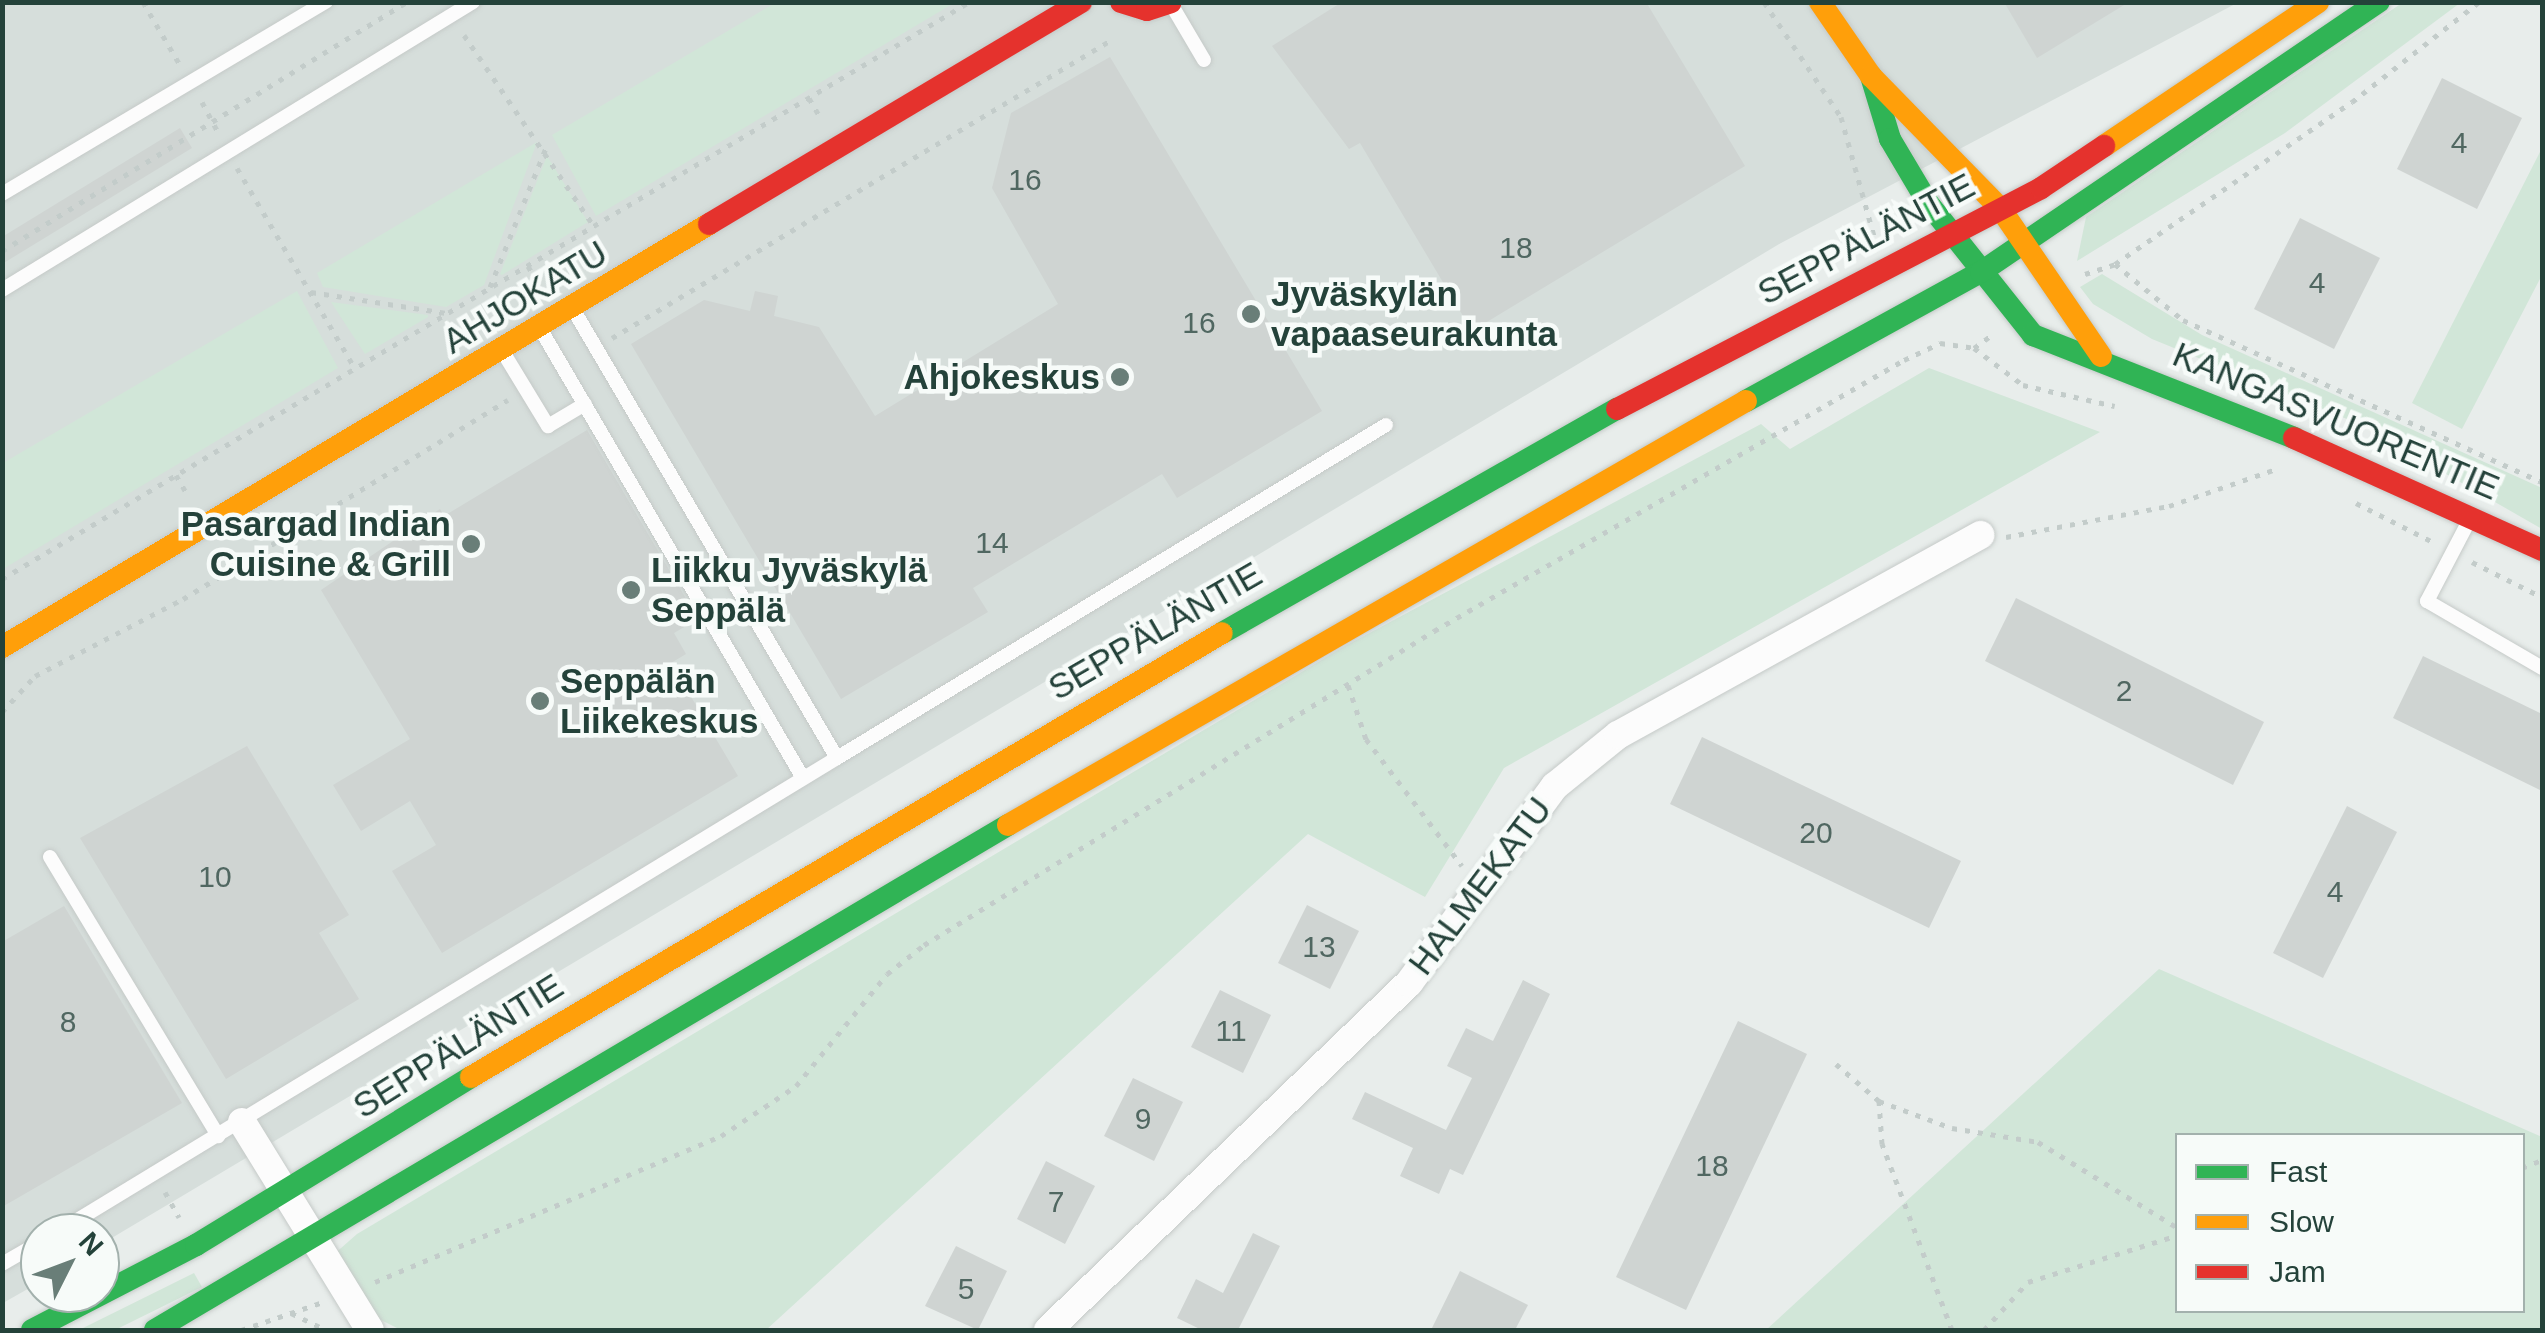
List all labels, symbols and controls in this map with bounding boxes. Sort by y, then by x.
house number: 4 [2451,125,2467,161]
house number: 16 [1008,162,1042,198]
street label: SEPPÄLÄNTIE [1751,164,1981,314]
house number: 18 [1499,230,1533,266]
street label: AHJOKATU [435,232,615,362]
house number: 4 [2309,265,2325,301]
place label: Jyväskylän vapaaseurakunta [1271,273,1557,355]
marker: Jyväskylän vapaaseurakunta [1240,303,1262,325]
house number: 16 [1182,305,1216,341]
street label: KANGASVUORENTIE [2167,333,2505,509]
place label: Ahjokeskus [904,356,1100,398]
marker: Ahjokeskus [1109,366,1131,388]
place label: Pasargad Indian Cuisine & Grill [181,503,451,585]
house number: 14 [975,525,1009,561]
marker: Pasargad Indian Cuisine & Grill [460,533,482,555]
place label: Liikku Jyväskylä Seppälä [651,549,927,631]
street label: SEPPÄLÄNTIE [1041,553,1269,709]
marker: Liikku Jyväskylä Seppälä [620,579,642,601]
place label: Seppälän Liikekeskus [560,660,758,742]
house number: 2 [2116,673,2132,709]
marker: Seppälän Liikekeskus [529,690,551,712]
street label: HALMEKATU [1400,789,1560,983]
house number: 20 [1799,815,1833,851]
house number: 10 [198,859,232,895]
house number: 4 [2327,874,2343,910]
house number: 13 [1302,929,1336,965]
street label: SEPPÄLÄNTIE [345,965,571,1127]
house number: 8 [60,1004,76,1040]
house number: 11 [1215,1013,1247,1049]
house number: 9 [1135,1101,1151,1137]
legend [2175,1133,2525,1313]
house number: 18 [1695,1148,1729,1184]
text: Fast [2269,1155,2327,1188]
house number: 7 [1048,1184,1064,1220]
text: Slow [2269,1205,2334,1238]
north arrow [20,1213,120,1313]
text: N [73,1226,109,1262]
text: Jam [2269,1255,2326,1288]
house number: 5 [958,1271,974,1307]

